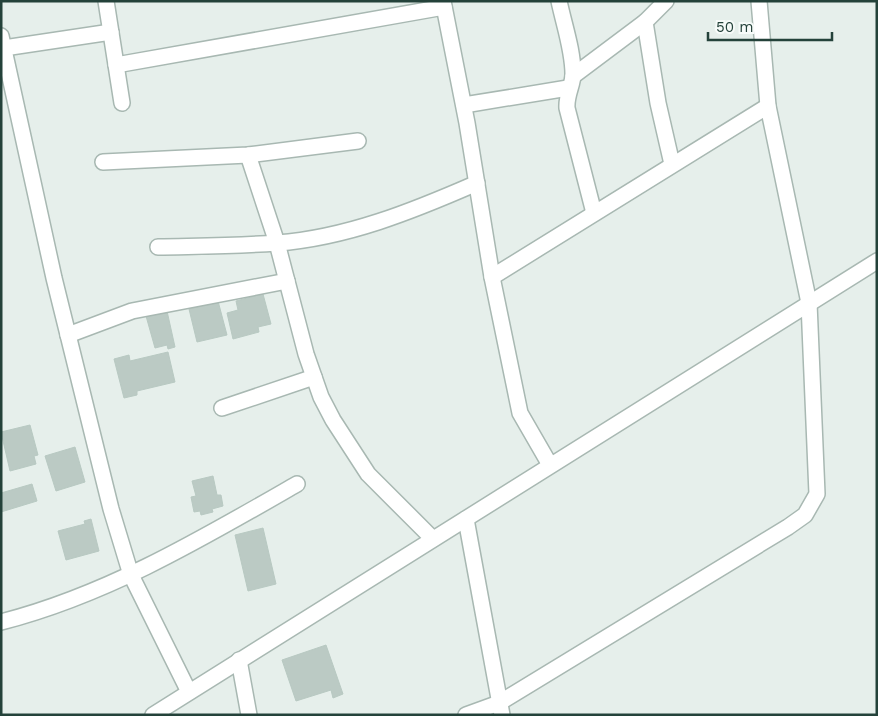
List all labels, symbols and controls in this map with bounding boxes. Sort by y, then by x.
scale bar [708,10,832,42]
text: 50 m [716,18,753,36]

